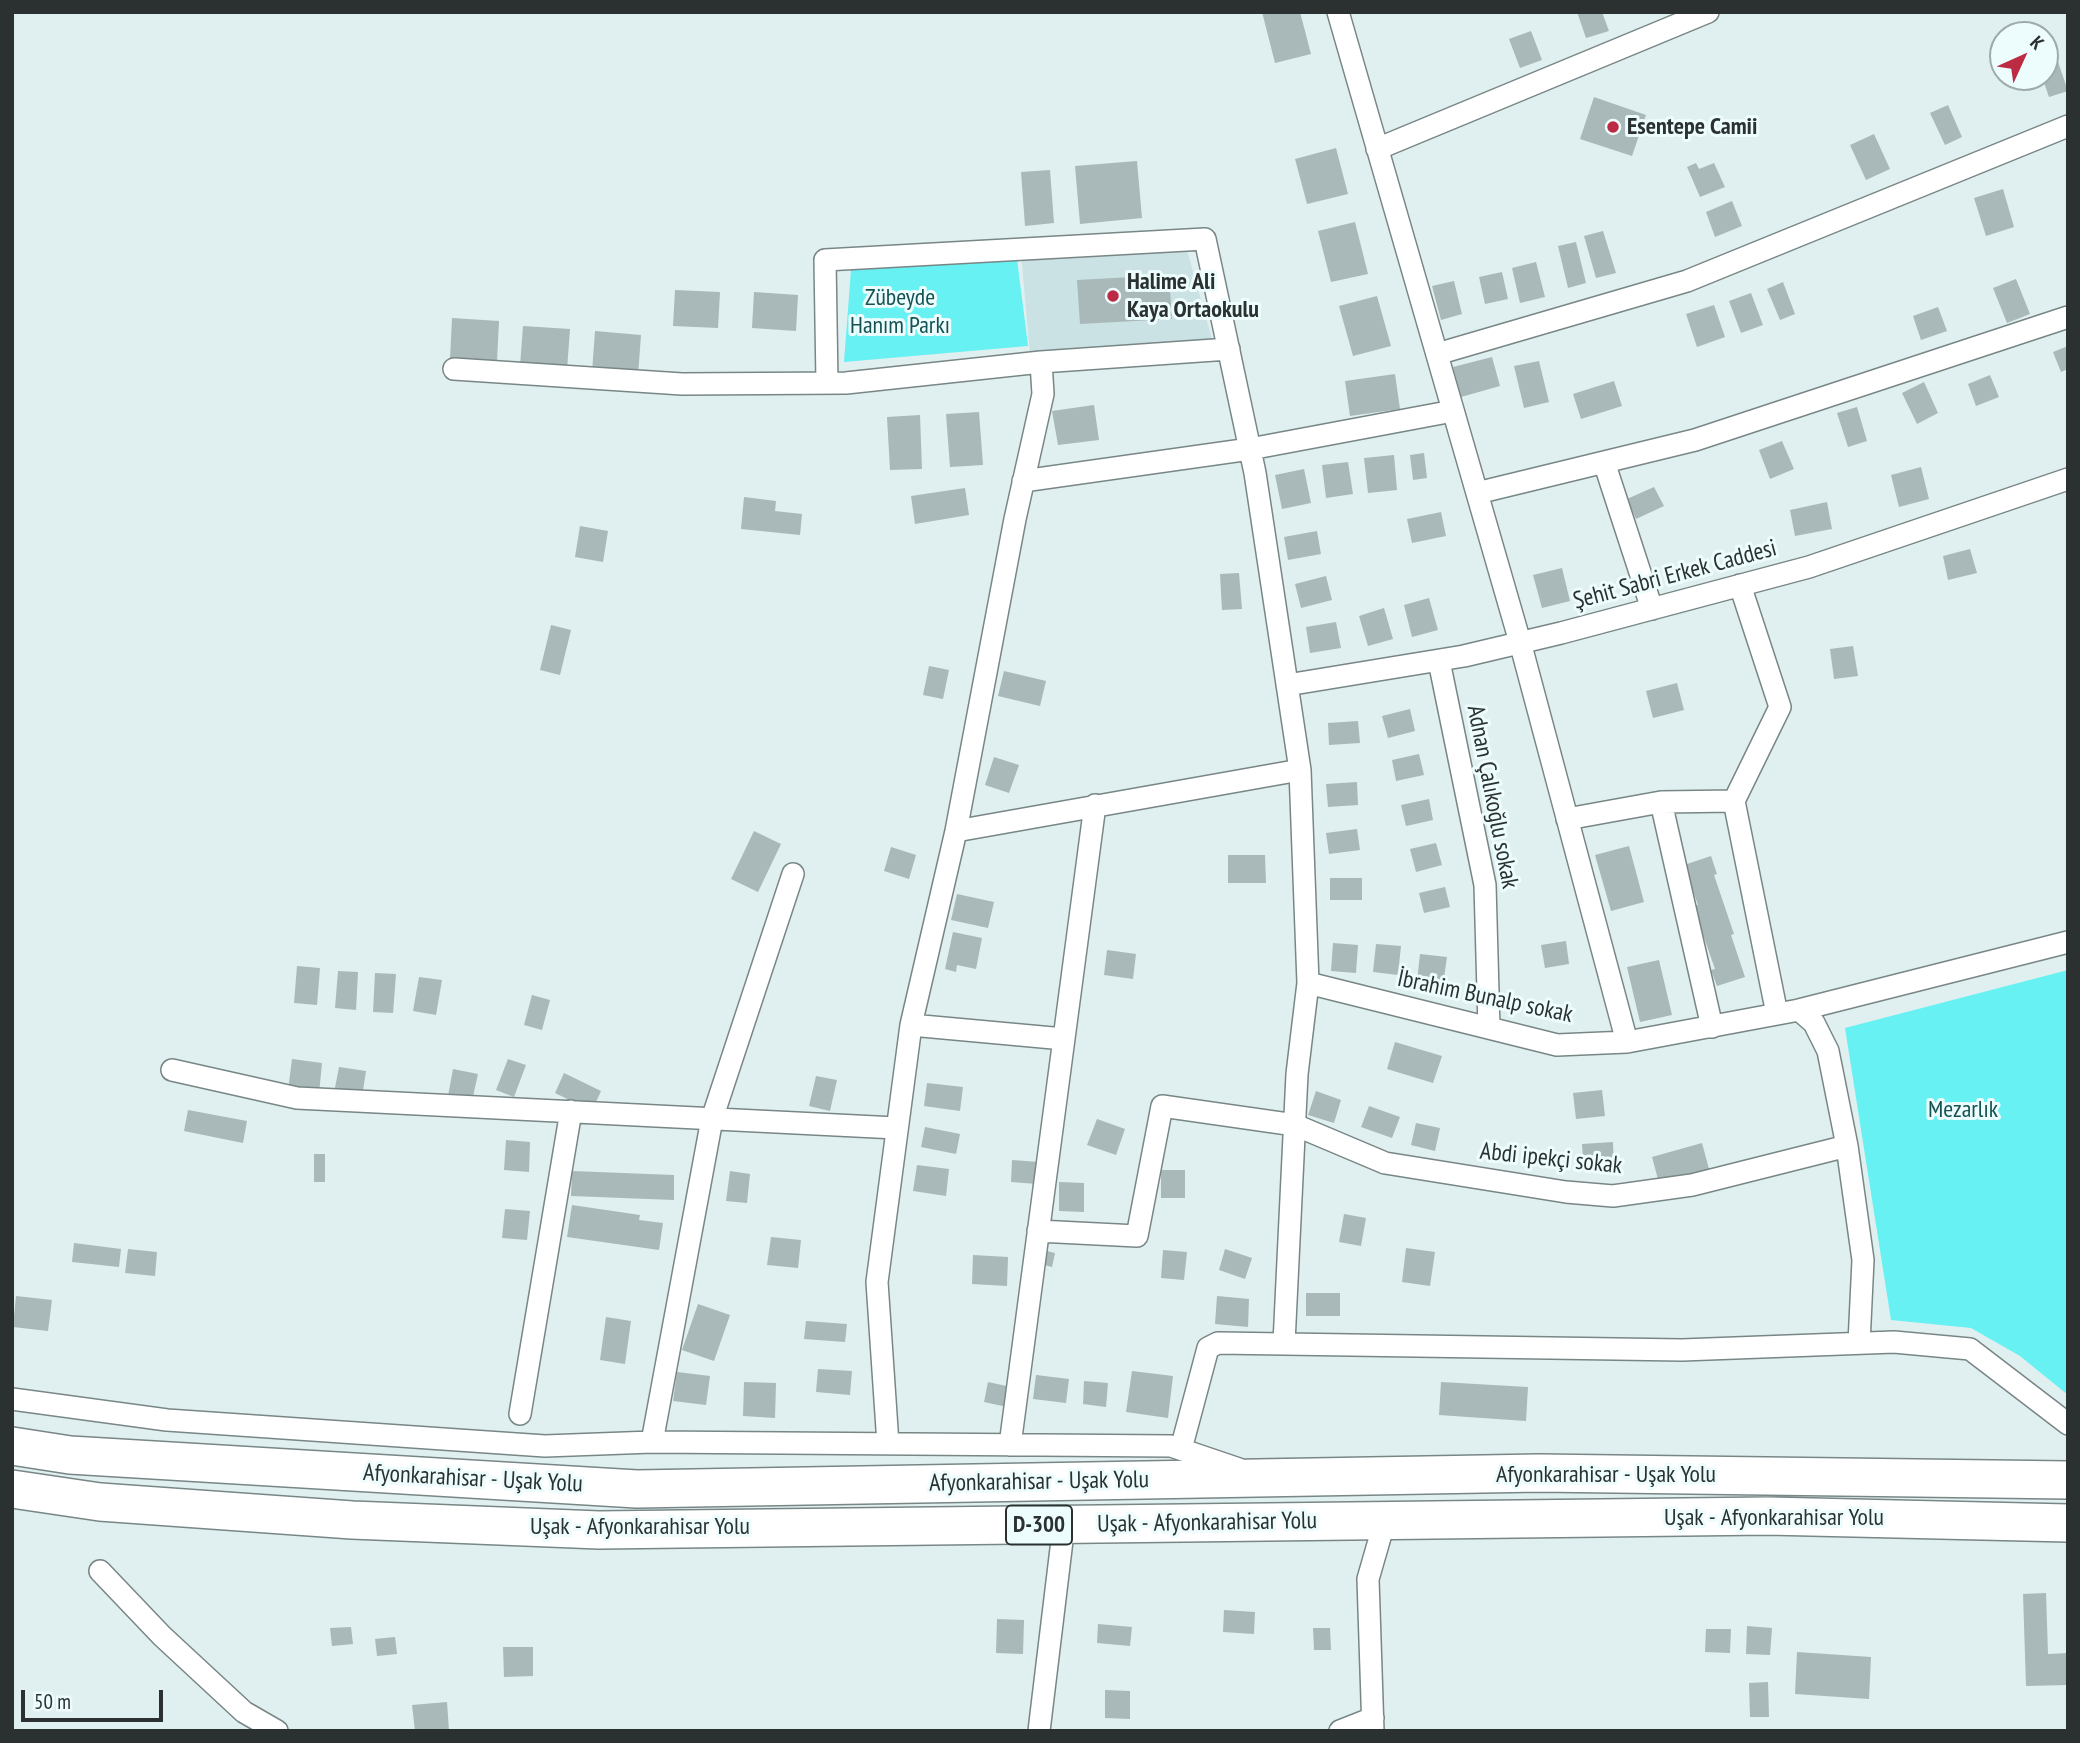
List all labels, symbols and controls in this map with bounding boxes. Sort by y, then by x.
north arrow [1989,21,2059,91]
text: K [2025,31,2049,55]
place label: Esentepe Camii [1627,113,1757,141]
marker: Esentepe Camii [1605,119,1621,135]
place label: Halime Ali Kaya Ortaokulu [1127,268,1259,324]
park label: Zübeyde Hanım Parkı [850,284,950,340]
marker: Halime Ali Kaya Ortaokulu [1105,288,1121,304]
street label: Şehit Sabri Erkek Caddesi [1570,534,1780,616]
street label: Adnan Çalıkoğlu sokak [1460,703,1524,891]
street label: İbrahim Bunalp sokak [1395,964,1575,1030]
park label: Mezarlık [1928,1096,1998,1124]
street label: Abdi ipekçi sokak [1479,1137,1623,1181]
street label: Afyonkarahisar - Uşak Yolu [362,1459,584,1499]
street label: Afyonkarahisar - Uşak Yolu [1496,1461,1716,1489]
street label: Afyonkarahisar - Uşak Yolu [929,1466,1149,1498]
street label: Uşak - Afyonkarahisar Yolu [1664,1504,1884,1532]
road number: D-300 [1006,1506,1072,1544]
street label: Uşak - Afyonkarahisar Yolu [1097,1507,1317,1539]
street label: Uşak - Afyonkarahisar Yolu [530,1513,750,1541]
scale bar [24,1676,166,1720]
text: 50 m [34,1688,71,1715]

